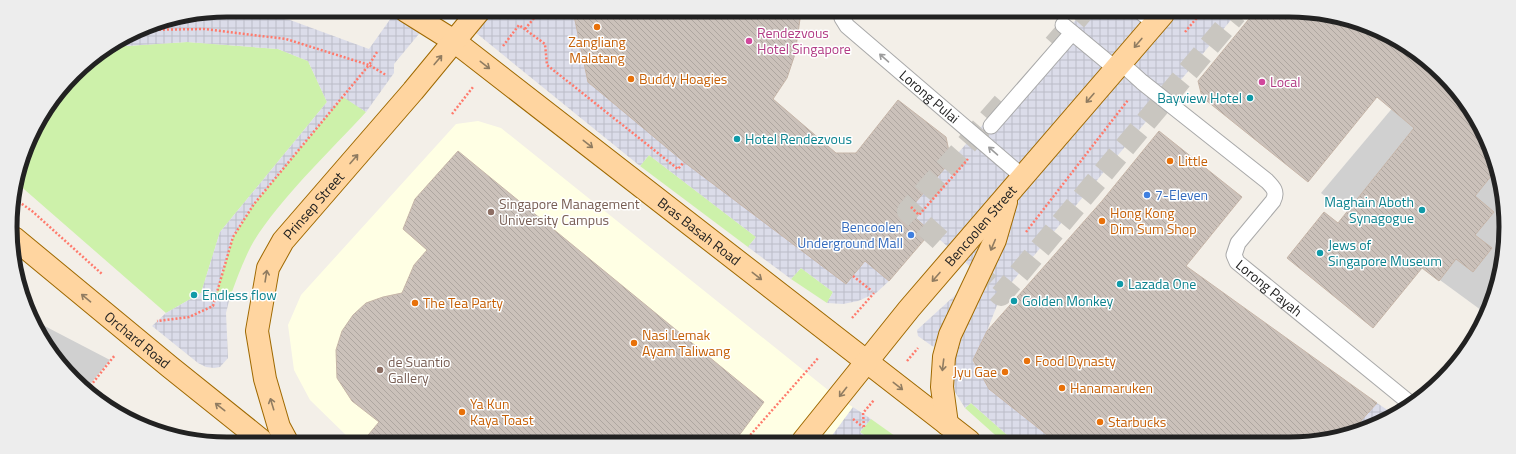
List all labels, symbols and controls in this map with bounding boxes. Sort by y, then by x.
marker: Zangliang Malatang [592,22,602,32]
place label: Rendezvous Hotel Singapore [757,22,851,59]
place label: Zangliang Malatang [568,31,626,68]
marker: Rendezvous Hotel Singapore [744,36,754,46]
one-way arrow [1133,37,1142,48]
one-way arrow [879,53,889,62]
one-way arrow [434,54,443,65]
one-way arrow [480,60,491,69]
street label: Lorong Pulai [895,64,964,128]
place label: Buddy Hoagies [639,68,727,89]
place label: Local [1270,71,1300,92]
marker: Buddy Hoagies [626,74,636,84]
marker: Local [1257,77,1267,87]
place label: Bayview Hotel [1157,87,1242,108]
one-way arrow [1086,93,1095,104]
marker: Bayview Hotel [1245,93,1255,103]
place label: Hotel Rendezvous [745,128,852,149]
marker: Hotel Rendezvous [732,134,742,144]
one-way arrow [582,140,593,149]
one-way arrow [988,147,999,156]
place label: Little [1178,150,1208,171]
one-way arrow [349,153,358,164]
marker: Little [1165,156,1175,166]
street label: Prinsep Street [278,167,349,244]
street label: Bencoolen Street [939,180,1021,271]
place label: 7-Eleven [1155,184,1208,205]
marker: 7-Eleven [1142,190,1152,200]
place label: Maghain Aboth Synagogue [1324,191,1414,228]
street label: Bras Basah Road [653,192,745,270]
place label: Singapore Management University Campus [499,193,640,230]
place label: Hong Kong Dim Sum Shop [1110,202,1197,239]
marker: Maghain Aboth Synagogue [1417,205,1427,215]
marker: Singapore Management University Campus [486,207,496,217]
place label: Bencoolen Underground Mall [797,216,903,253]
marker: Hong Kong Dim Sum Shop [1097,216,1107,226]
marker: Bencoolen Underground Mall [906,230,916,240]
place label: Jews of Singapore Museum [1328,234,1442,271]
one-way arrow [988,239,996,251]
marker: Jews of Singapore Museum [1315,248,1325,258]
street label: Lorong Payah [1232,254,1307,321]
one-way arrow [262,270,270,283]
one-way arrow [751,271,762,280]
one-way arrow [932,272,941,282]
place label: Lazada One [1128,273,1196,294]
marker: Lazada One [1115,279,1125,289]
place label: Endless flow [202,284,277,305]
marker: Endless flow [189,290,199,300]
place label: Golden Monkey [1022,290,1113,311]
place label: The Tea Party [423,292,503,313]
one-way arrow [80,293,91,302]
marker: Golden Monkey [1009,296,1019,306]
marker: The Tea Party [410,298,420,308]
street label: Orchard Road [100,306,175,373]
place label: Nasi Lemak Ayam Taliwang [642,324,730,361]
marker: Nasi Lemak Ayam Taliwang [629,338,639,348]
place label: Food Dynasty [1035,350,1116,371]
place label: de Suantio Gallery [388,351,450,388]
marker: Food Dynasty [1022,356,1032,366]
one-way arrow [939,358,947,371]
place label: Jyu Gae [953,361,997,382]
marker: de Suantio Gallery [375,365,385,375]
marker: Jyu Gae [1000,367,1010,377]
place label: Hanamaruken [1070,377,1153,398]
one-way arrow [892,381,903,390]
marker: Hanamaruken [1057,383,1067,393]
one-way arrow [839,387,847,398]
place label: Ya Kun Kaya Toast [470,393,534,430]
one-way arrow [268,397,275,410]
one-way arrow [214,403,225,411]
marker: Ya Kun Kaya Toast [457,407,467,417]
place label: Starbucks [1108,411,1166,432]
marker: Starbucks [1095,417,1105,427]

